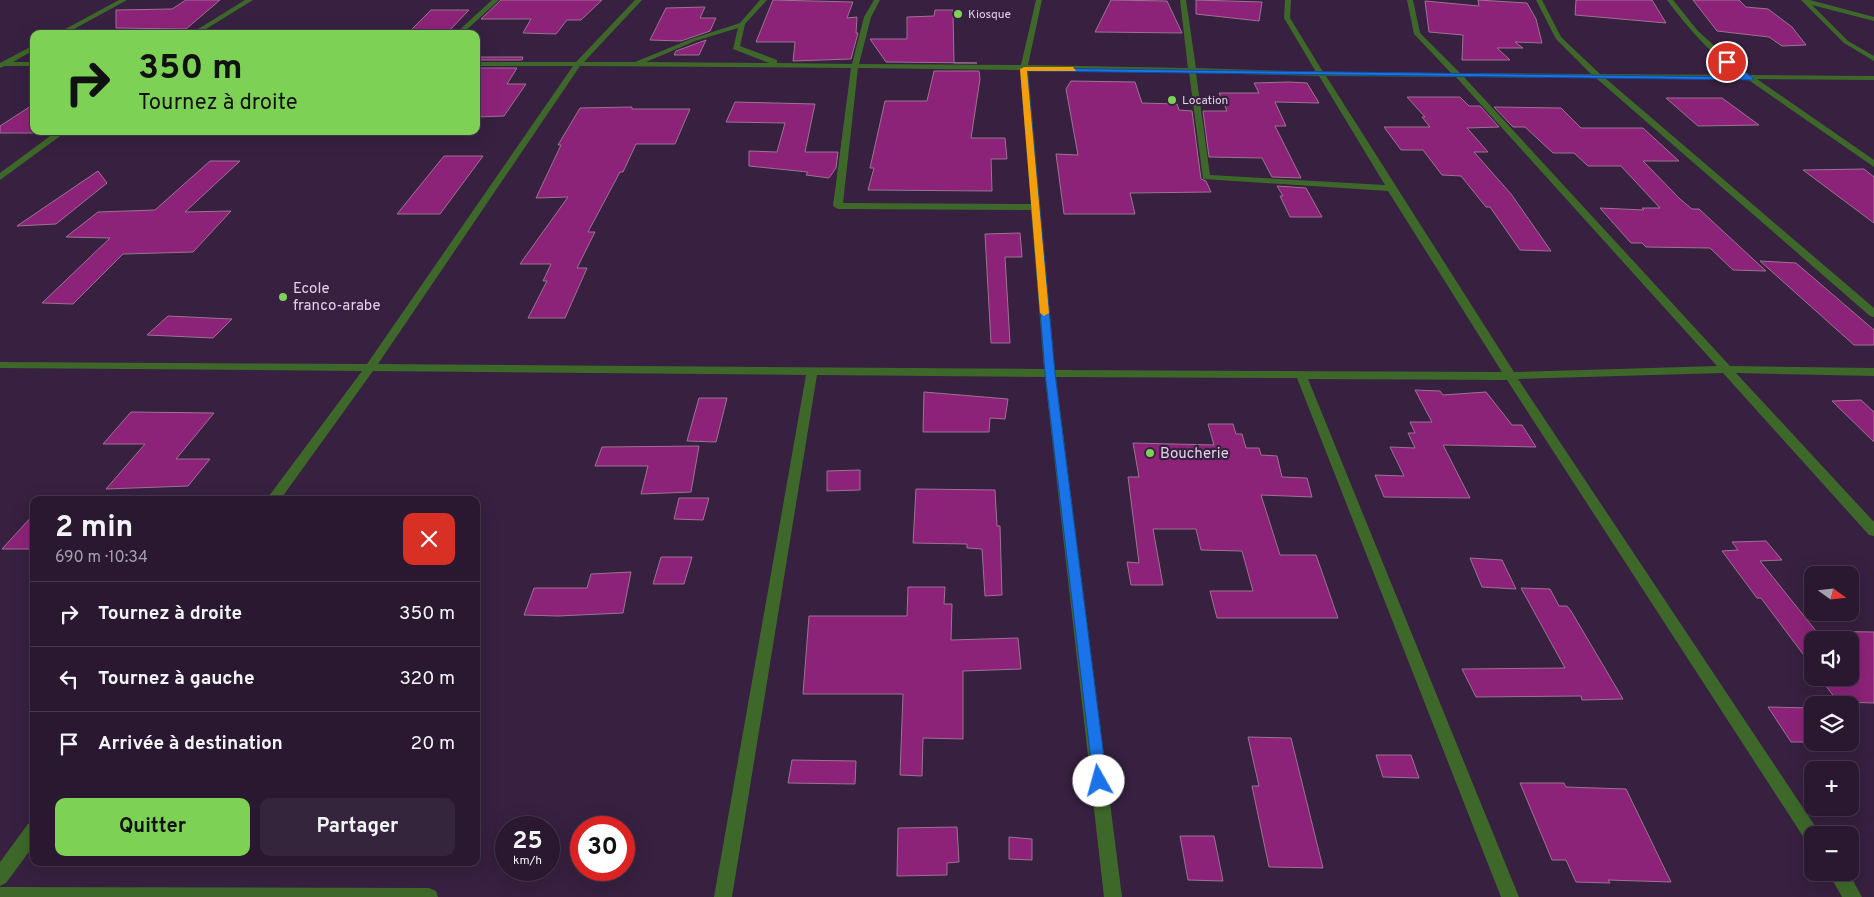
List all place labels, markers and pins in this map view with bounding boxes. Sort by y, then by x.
place label: Kiosque [968,7,1011,23]
marker: Kiosque [952,8,964,20]
pin [1706,41,1748,83]
place label: Location [1182,93,1228,109]
marker: Location [1166,94,1178,106]
place label: Ecole franco-arabe [293,280,381,316]
marker: Ecole franco-arabe [277,291,289,303]
place label: Boucherie [1160,445,1229,464]
marker: Boucherie [1144,447,1156,459]

